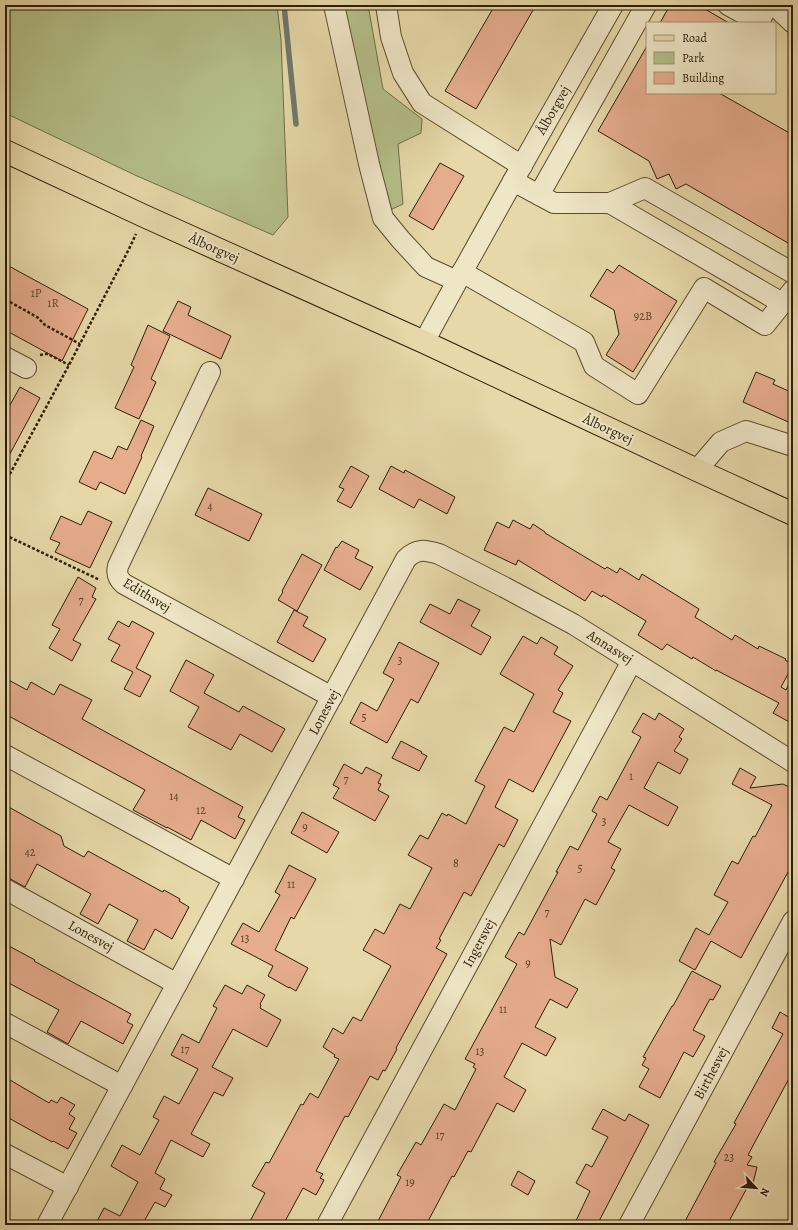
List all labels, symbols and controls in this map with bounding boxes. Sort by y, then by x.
legend [646,22,776,94]
text: Road [682,30,708,46]
text: Park [682,50,705,66]
text: Building [682,70,724,86]
street label: Ålborgvej [531,82,575,139]
street label: Ålborgvej [185,228,242,268]
house number: 1P [31,285,42,301]
house number: 1R [47,295,59,311]
house number: 92B [634,308,652,324]
street label: Ålborgvej [579,409,636,449]
house number: 4 [207,498,213,514]
street label: Edithsvej [119,573,175,617]
house number: 7 [78,592,84,608]
street label: Annasvej [582,625,637,669]
house number: 3 [398,652,403,668]
street label: Lonesvej [304,686,344,738]
house number: 5 [361,709,367,725]
house number: 1 [629,768,633,784]
house number: 7 [343,771,349,787]
house number: 14 [169,788,179,804]
house number: 12 [196,802,206,818]
house number: 3 [602,813,607,829]
house number: 9 [302,819,308,835]
house number: 42 [24,844,36,860]
house number: 8 [453,855,459,871]
house number: 5 [577,860,583,876]
house number: 11 [287,876,295,892]
house number: 7 [544,904,550,920]
street label: Ingersvej [458,915,500,971]
street label: Lonesvej [65,916,117,956]
house number: 13 [240,930,250,946]
house number: 9 [525,955,531,971]
house number: 11 [499,1001,507,1017]
house number: 17 [180,1041,191,1057]
house number: 13 [475,1043,485,1059]
street label: Birthesvej [689,1043,733,1103]
house number: 17 [435,1127,446,1143]
house number: 23 [724,1149,734,1165]
north arrow [736,1168,776,1208]
house number: 19 [405,1174,415,1190]
text: N [756,1185,773,1199]

